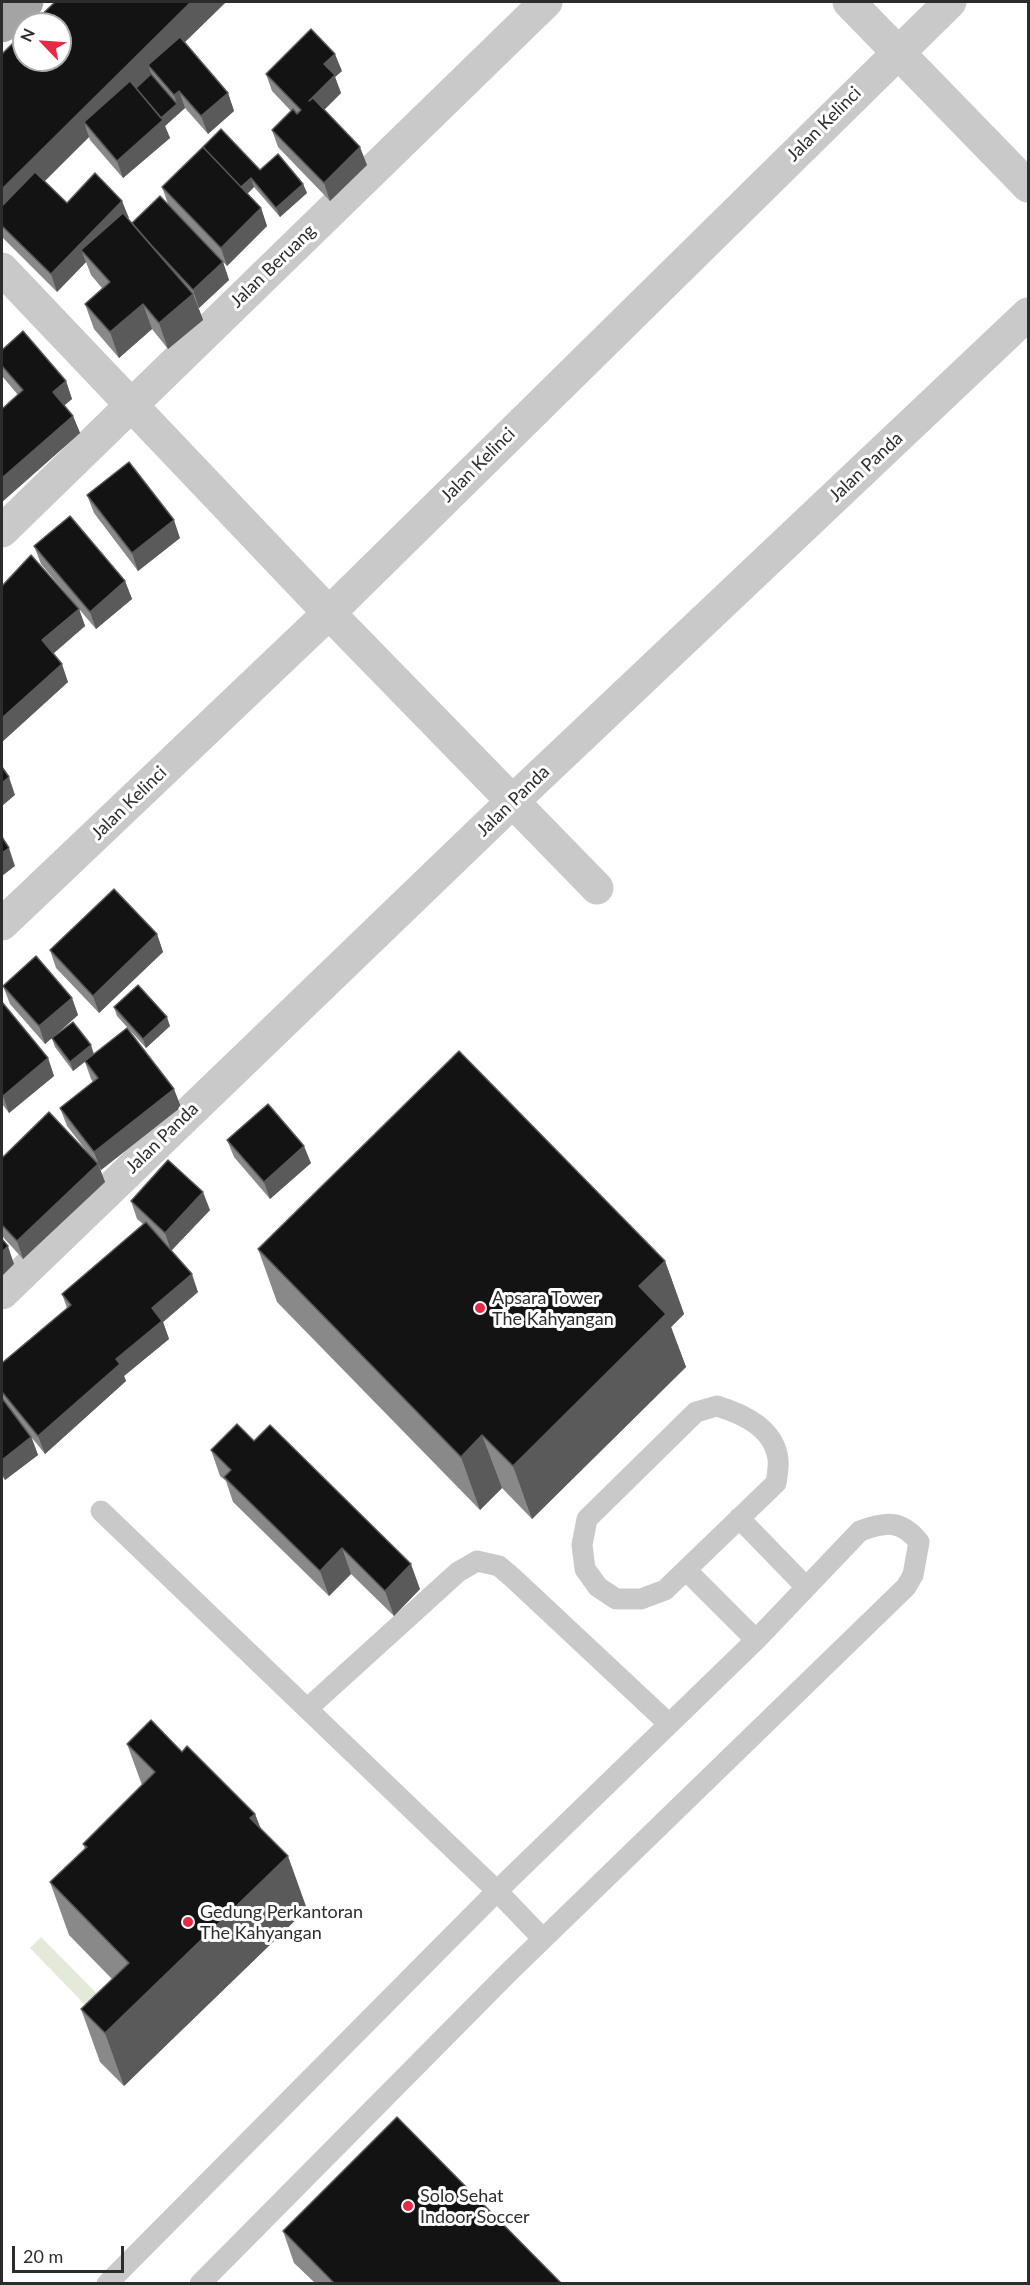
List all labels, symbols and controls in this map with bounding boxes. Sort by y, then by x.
north arrow [12,12,72,72]
text: N [16,25,38,45]
street label: Jalan Kelinci [782,82,866,166]
street label: Jalan Beruang [226,220,320,312]
street label: Jalan Kelinci [436,423,520,507]
street label: Jalan Panda [825,428,907,506]
street label: Jalan Panda [472,761,554,841]
street label: Jalan Kelinci [87,762,171,844]
street label: Jalan Panda [121,1098,203,1178]
place label: Apsara Tower The Kahyangan [492,1287,614,1330]
marker: Apsara Tower The Kahyangan [473,1301,487,1315]
place label: Gedung Perkantoran The Kahyangan [200,1901,363,1944]
marker: Gedung Perkantoran The Kahyangan [181,1915,195,1929]
place label: Solo Sehat Indoor Soccer [420,2185,529,2228]
marker: Solo Sehat Indoor Soccer [401,2199,415,2213]
scale bar [15,2234,128,2272]
text: 20 m [23,2245,63,2267]

